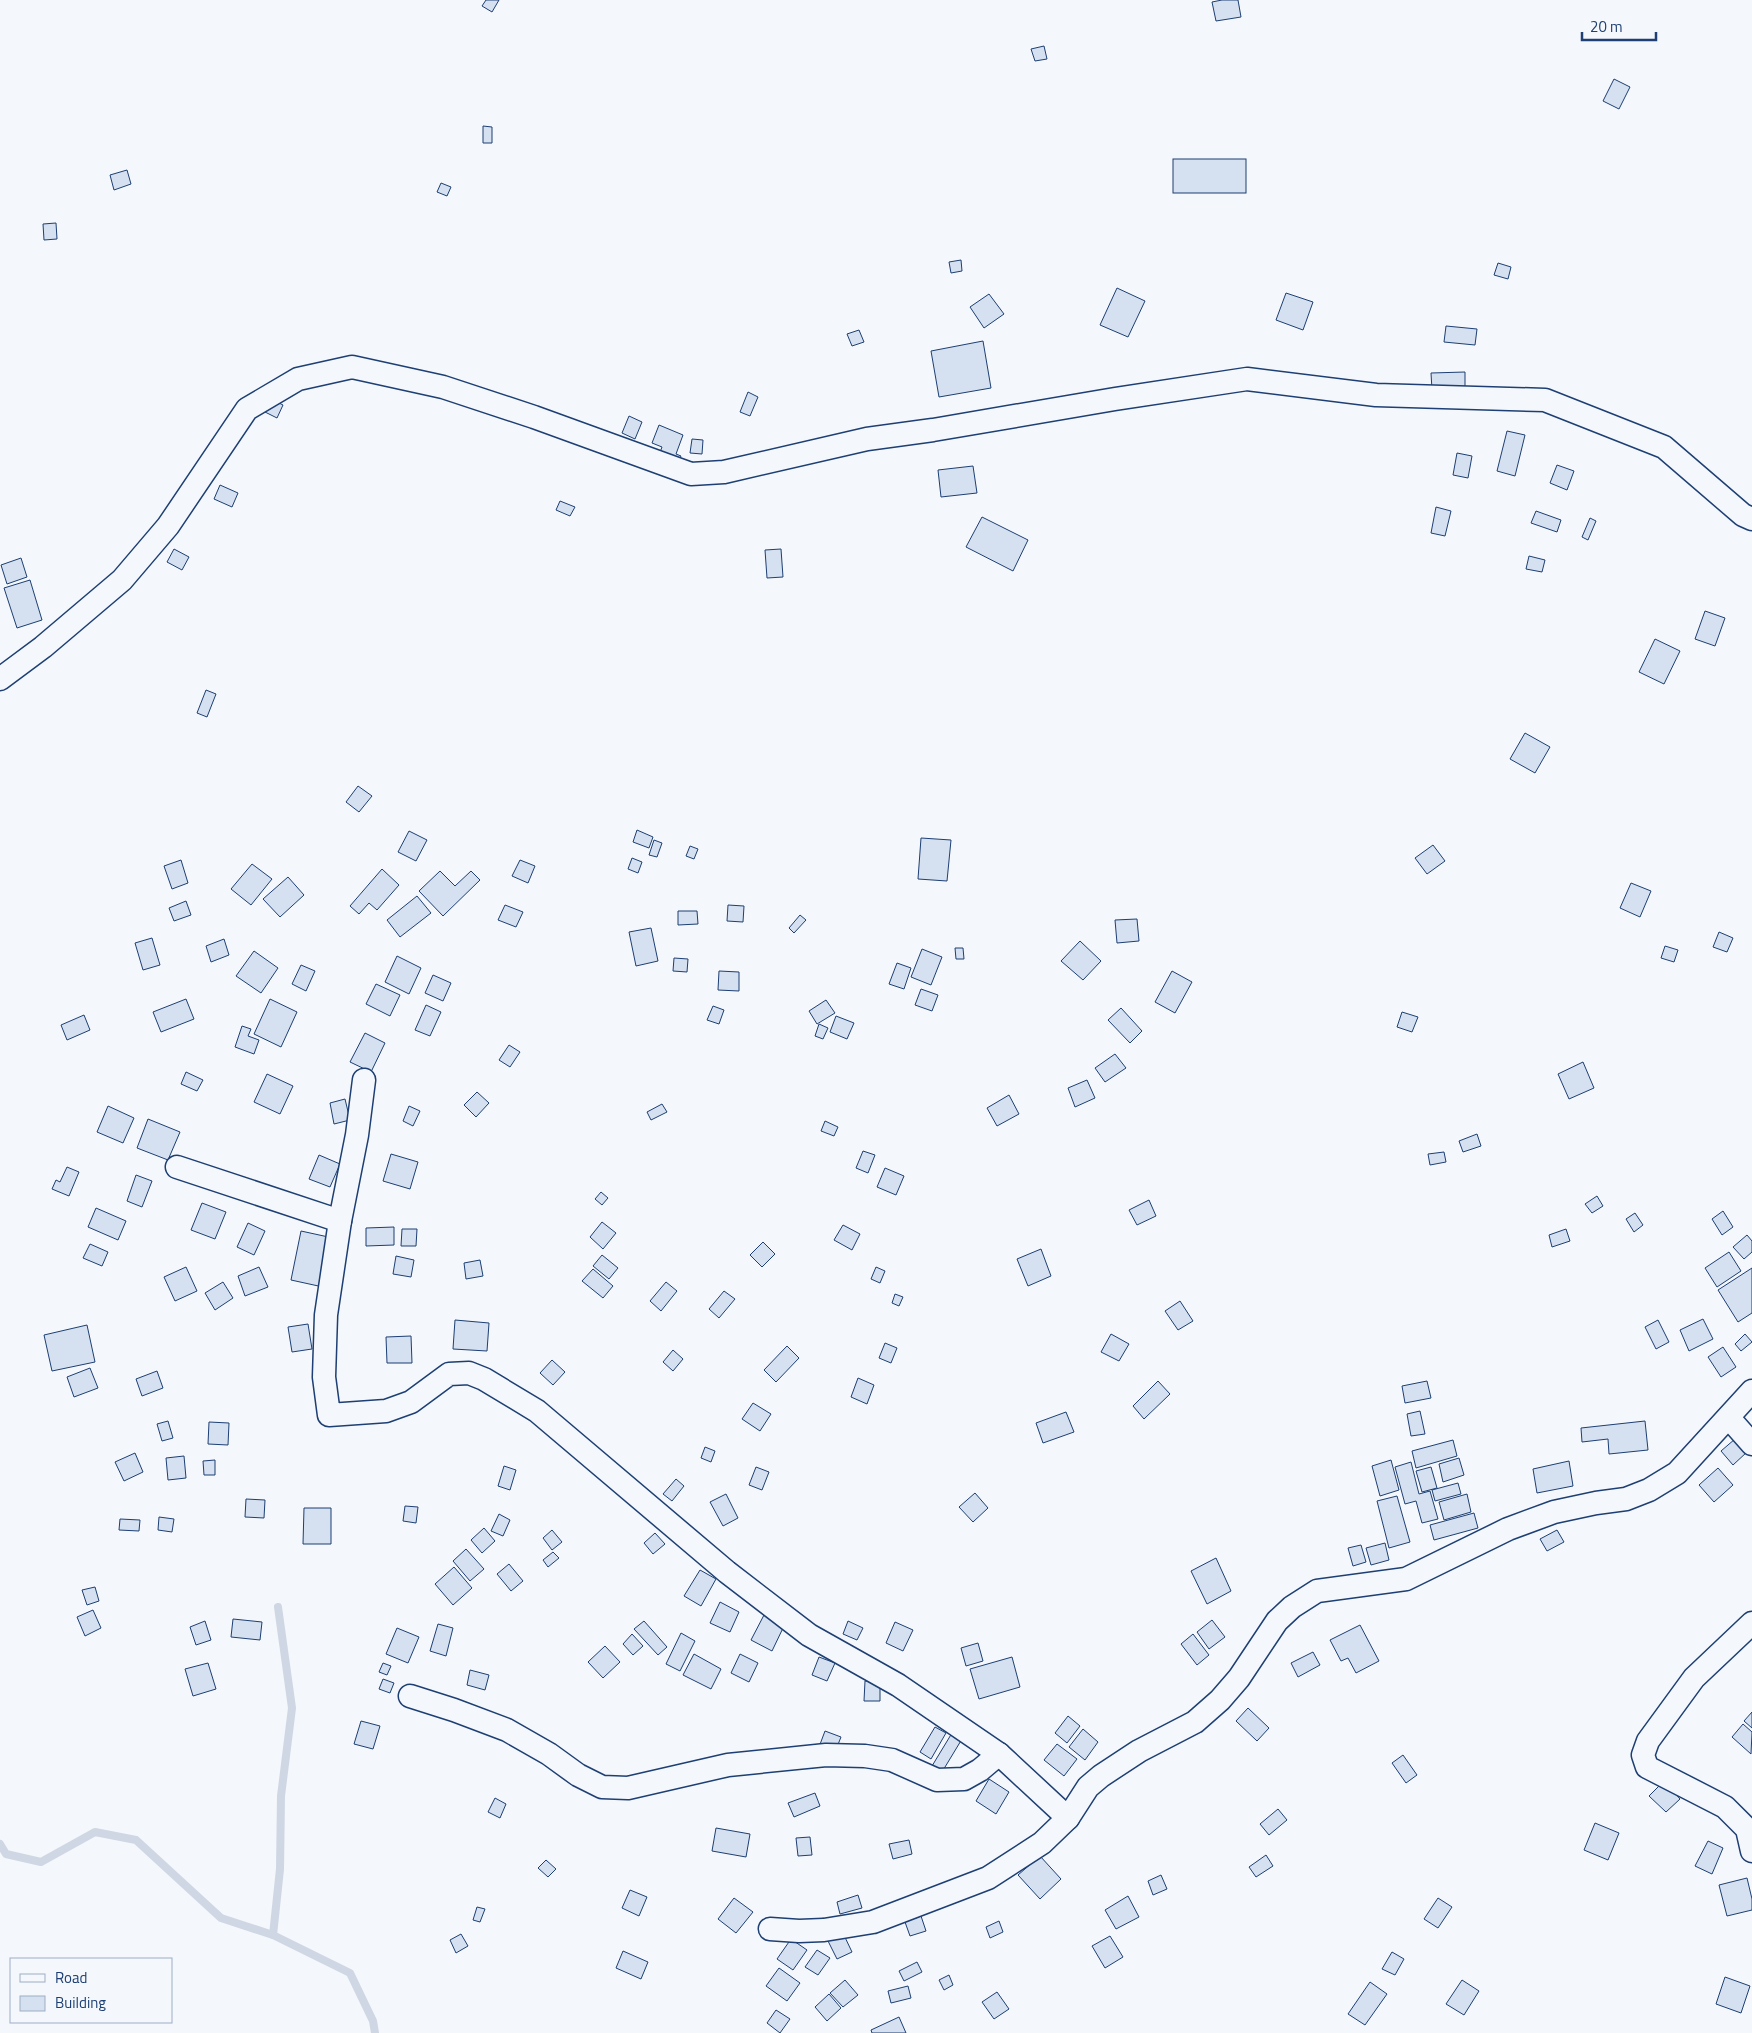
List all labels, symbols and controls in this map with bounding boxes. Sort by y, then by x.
scale bar [1582,10,1656,42]
text: 20 m [1590,15,1623,38]
legend [10,1958,172,2023]
text: Road [55,1966,87,1989]
text: Building [55,1991,106,2014]

